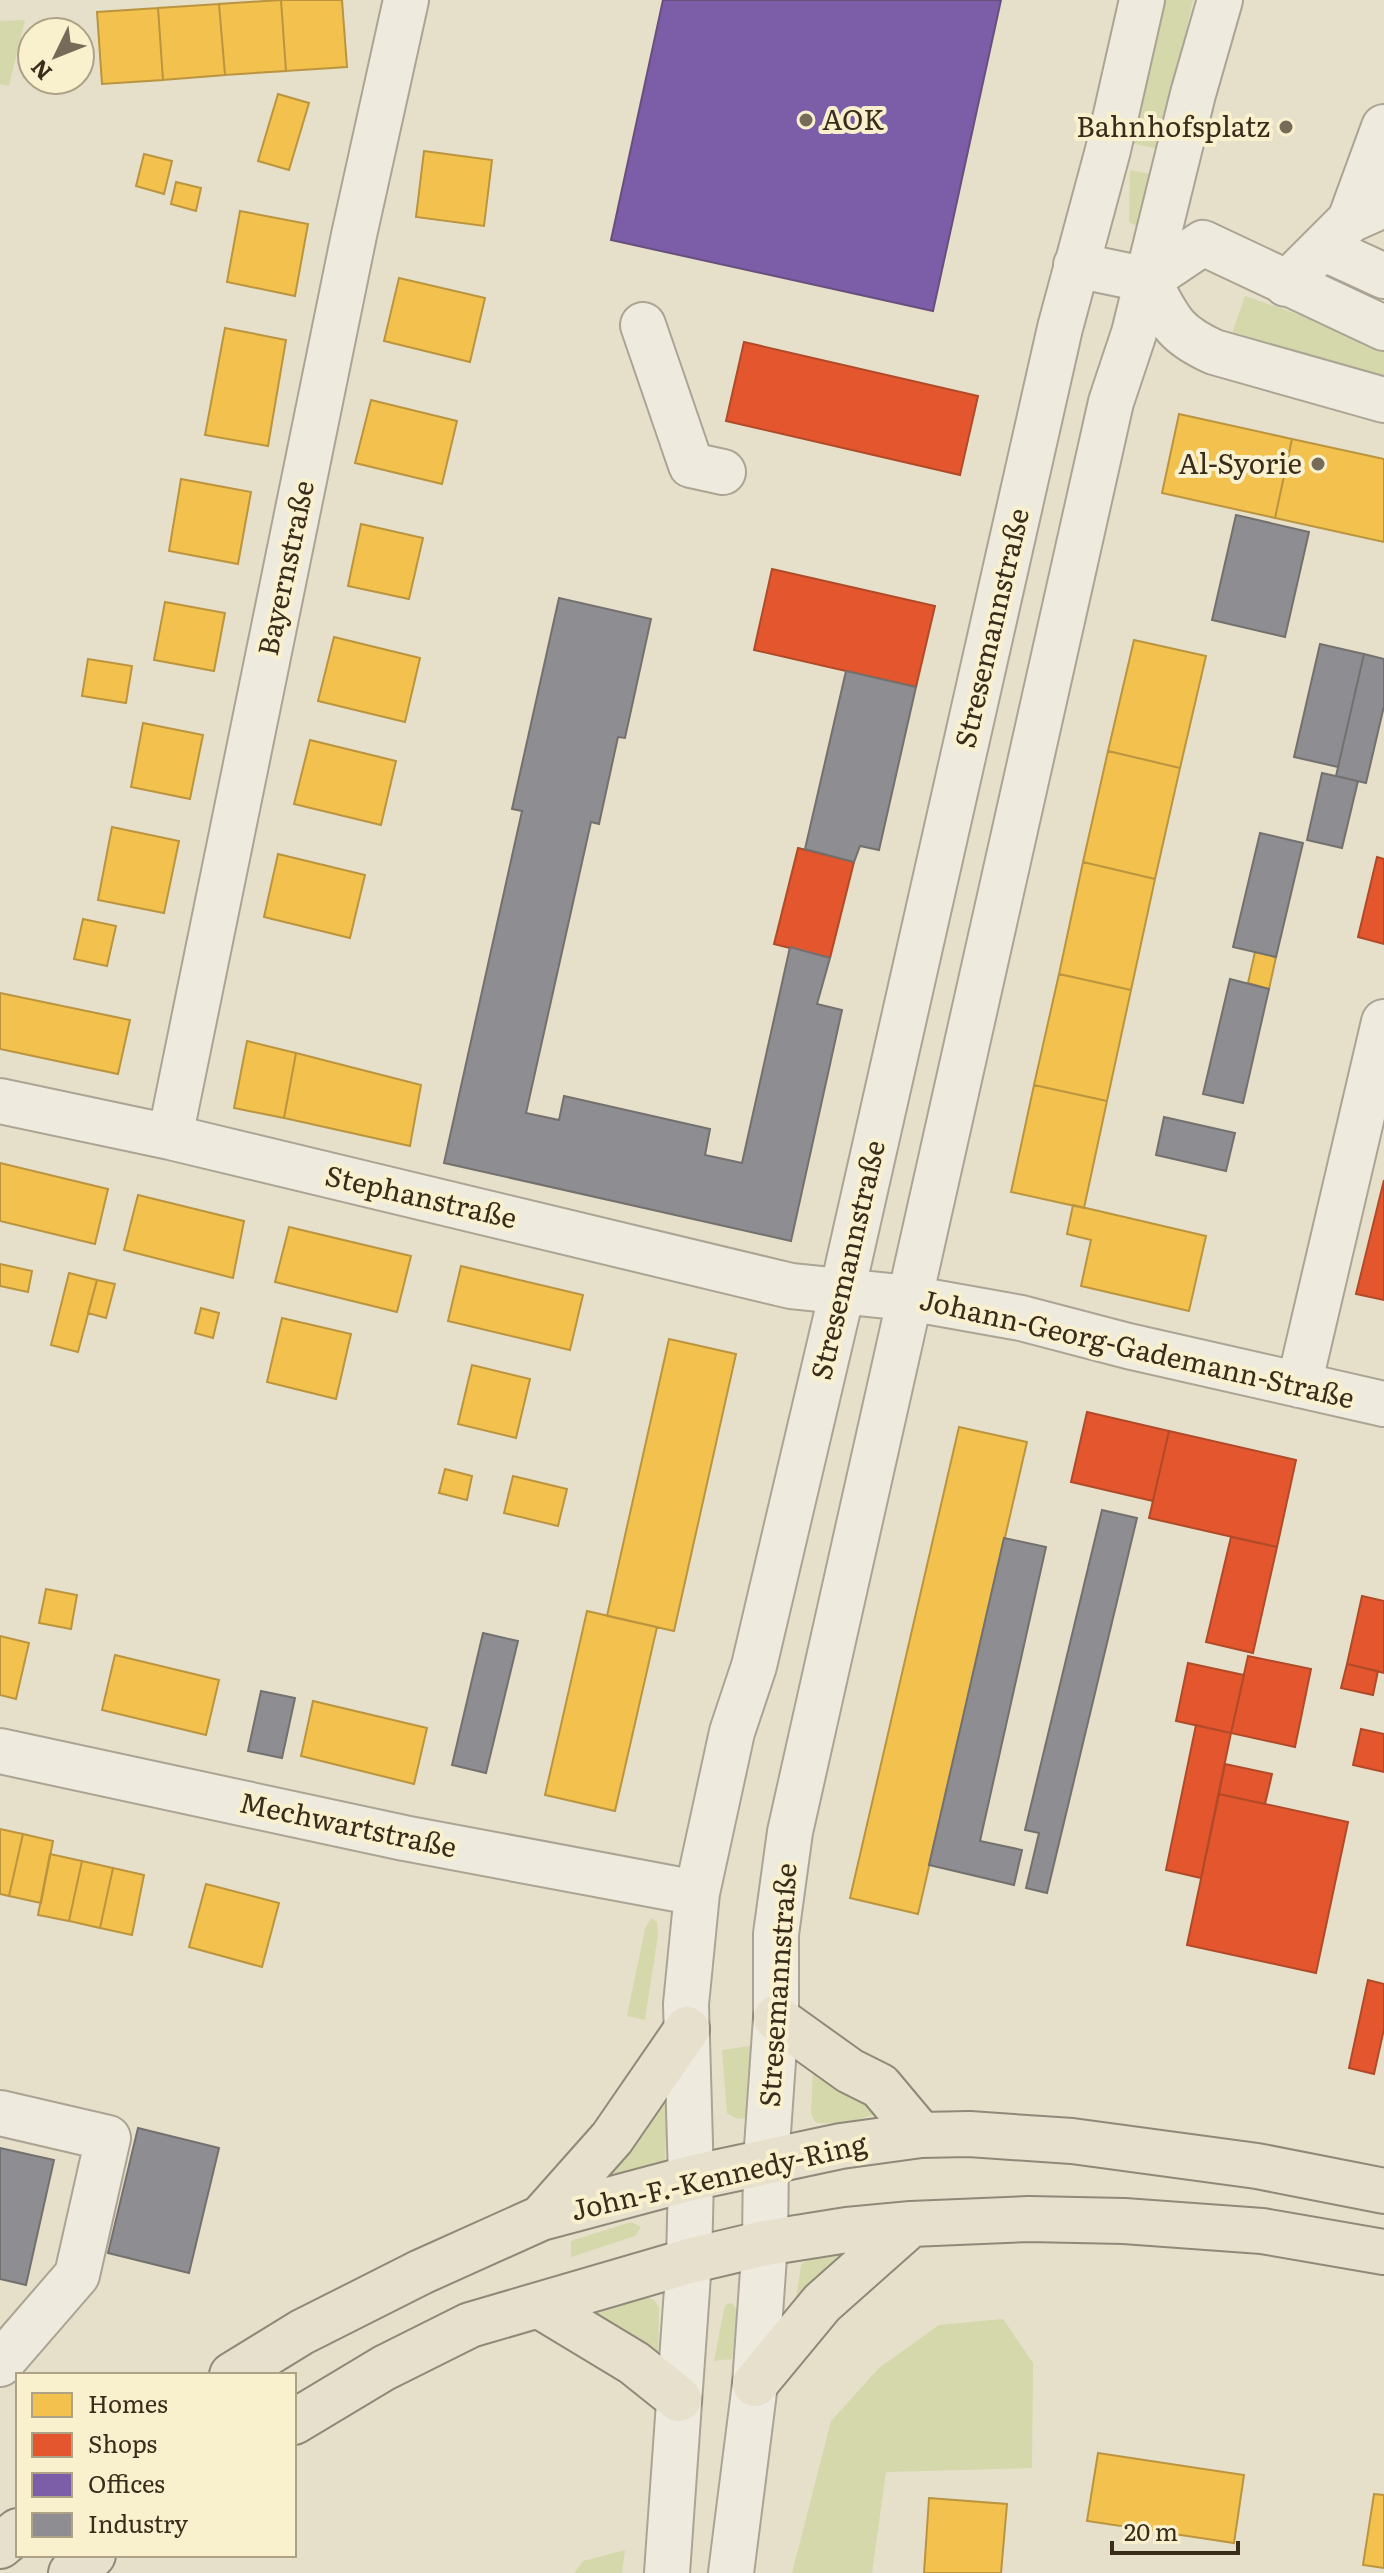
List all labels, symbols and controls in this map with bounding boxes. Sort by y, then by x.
north arrow [16,16,96,96]
text: N [22,53,59,89]
place label: AOK [822,97,884,139]
place label: Bahnhofsplatz [1076,104,1270,146]
marker: AOK [797,111,815,129]
marker: Bahnhofsplatz [1277,118,1295,136]
place label: Al-Syorie [1178,441,1302,483]
marker: Al-Syorie [1309,455,1327,473]
street label: Bayernstraße [245,476,323,659]
street label: Stresemannstraße [942,504,1038,751]
street label: Stresemannstraße [798,1136,894,1383]
street label: Stephanstraße [322,1153,521,1237]
street label: Johann-Georg-Gademann-Straße [916,1277,1359,1418]
street label: Mechwartstraße [236,1780,461,1867]
street label: Stresemannstraße [747,1861,805,2108]
street label: John-F.-Kennedy-Ring [566,2120,871,2230]
legend [16,2373,296,2557]
text: Homes [88,2385,168,2420]
text: Shops [88,2425,157,2460]
text: Offices [88,2465,165,2500]
text: Industry [88,2505,188,2540]
scale bar [1112,2505,1238,2555]
text: 20 m [1124,2513,1178,2548]

